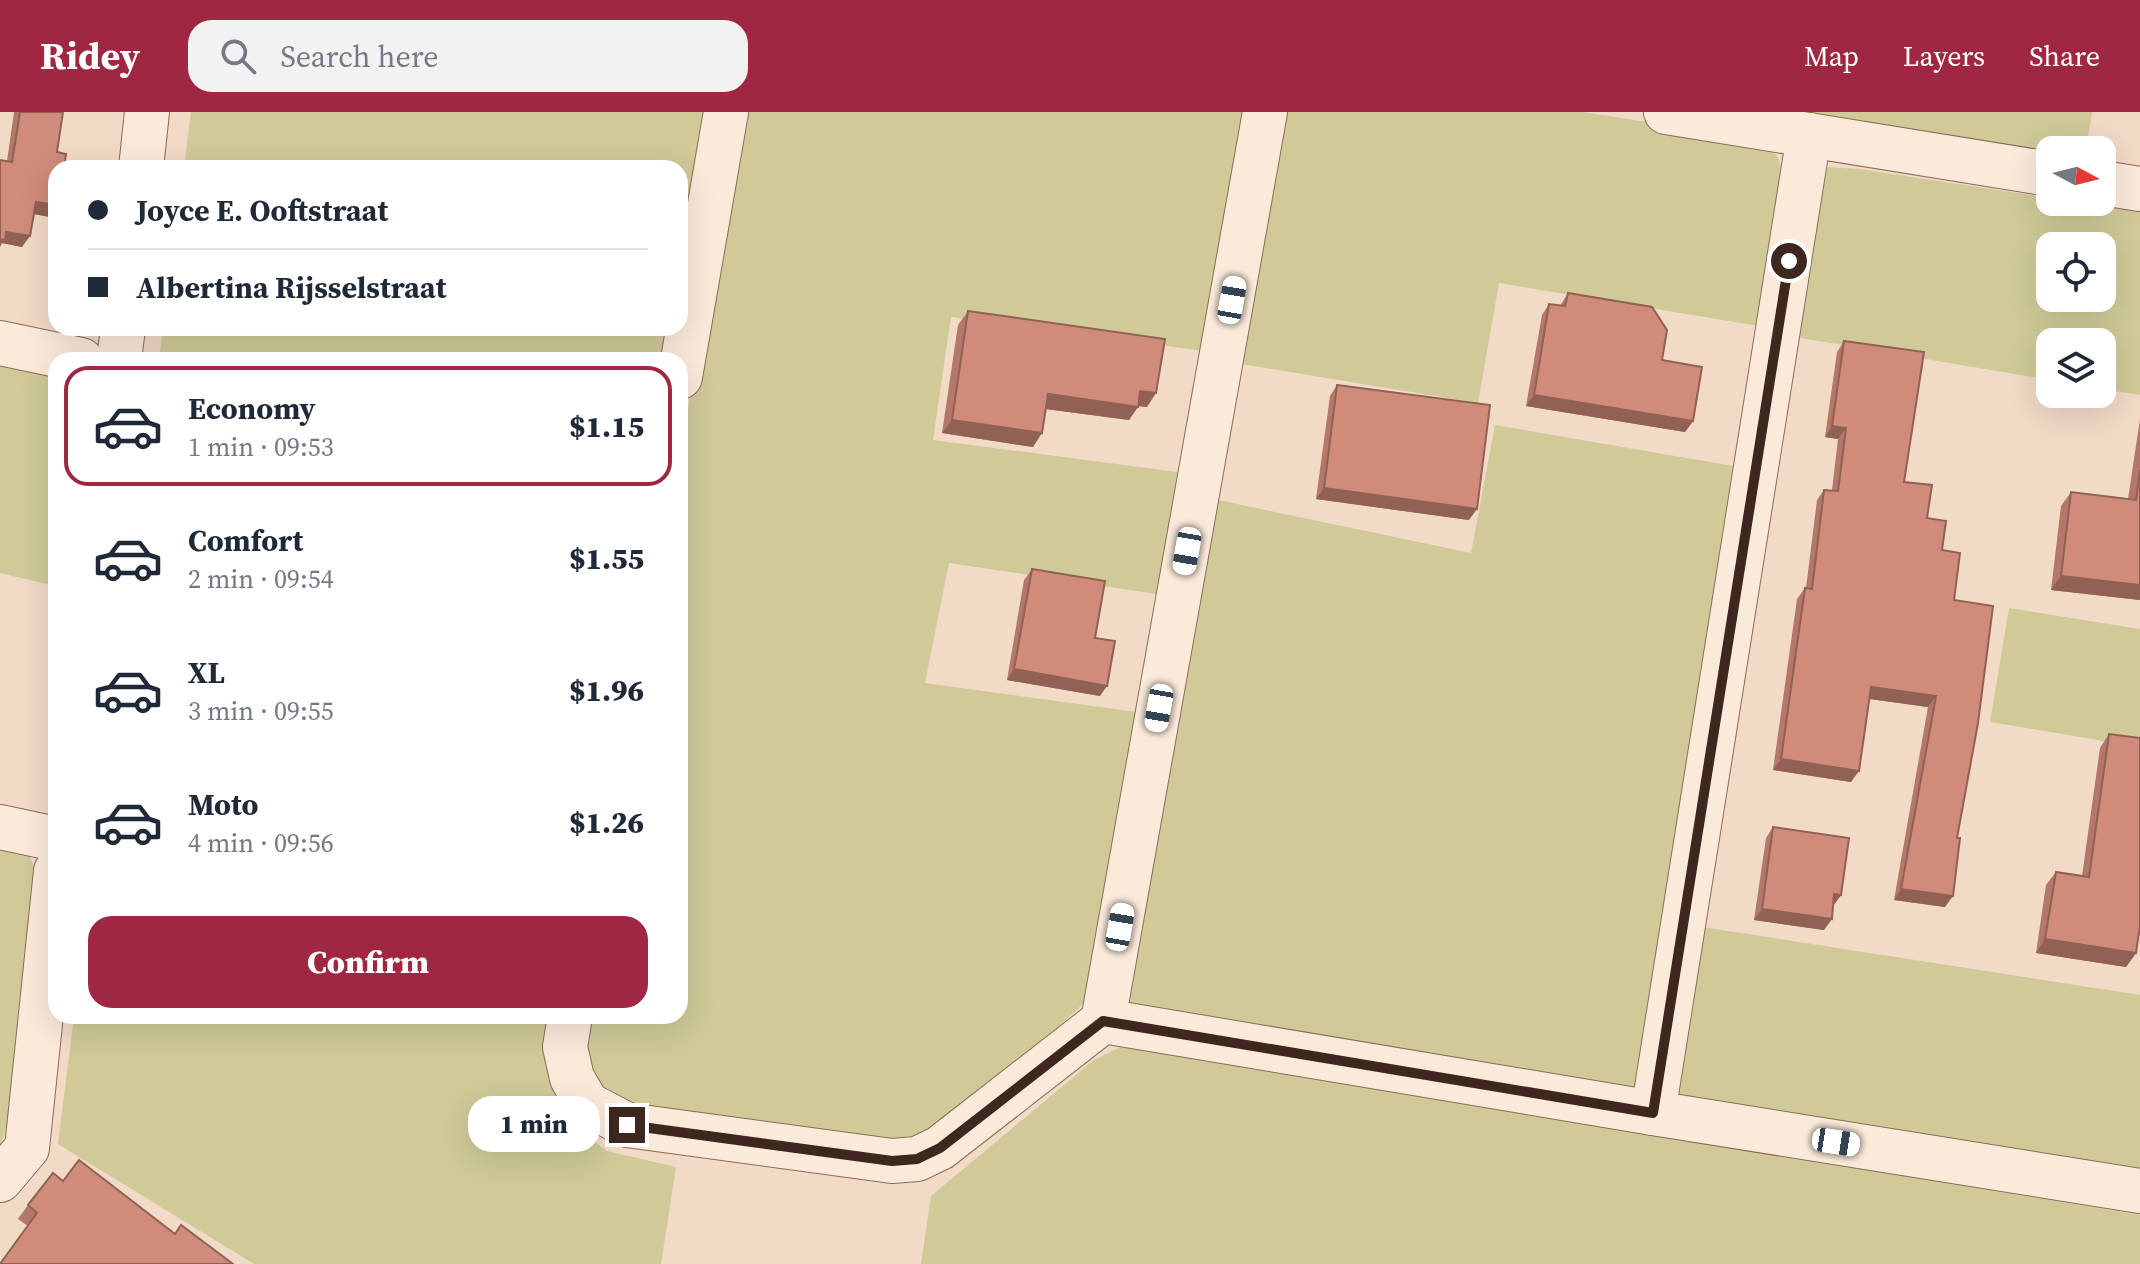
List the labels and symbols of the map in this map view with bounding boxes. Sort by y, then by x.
north arrow [2036,136,2116,216]
route start [1771,243,1807,279]
car [1216,274,1248,326]
car [1171,525,1203,577]
car [1143,682,1175,734]
car [1104,901,1136,953]
callout: 1 min [467,1097,599,1153]
route end [609,1107,645,1143]
car [1810,1126,1862,1158]

